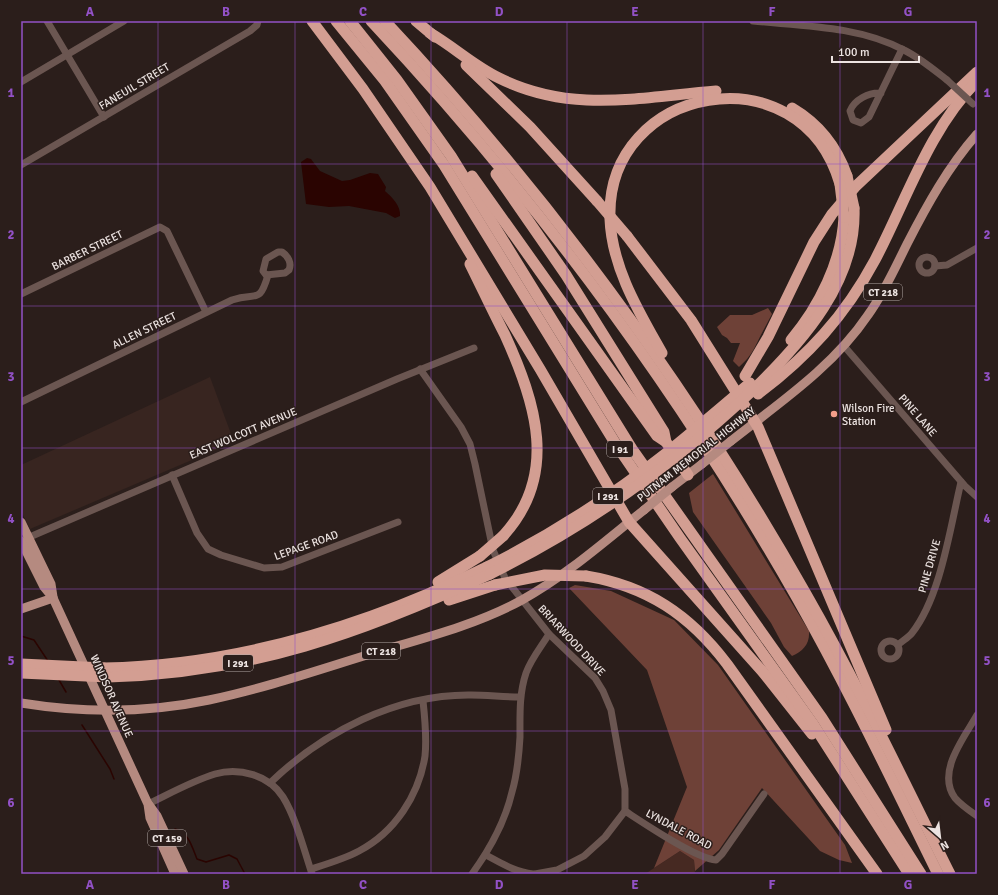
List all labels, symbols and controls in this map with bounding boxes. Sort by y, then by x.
text: A [86,4,95,20]
text: B [222,4,230,20]
text: C [359,4,367,20]
text: D [495,4,504,20]
text: E [631,4,639,20]
text: F [769,4,776,20]
text: G [904,4,912,20]
scale bar [832,38,919,64]
text: 100 m [838,45,870,60]
street label: FANEUIL STREET [97,60,172,113]
text: 1 [7,85,15,101]
text: 1 [983,85,991,101]
text: 2 [7,227,15,243]
street label: BARBER STREET [49,227,125,273]
text: 2 [983,227,991,243]
road number: CT 218 [864,284,902,300]
street label: ALLEN STREET [110,309,179,352]
text: 3 [7,369,15,385]
text: 3 [983,369,991,385]
street label: PINE LANE [896,392,939,439]
place label: Wilson Fire Station [842,402,895,428]
street label: PUTNAM MEMORIAL HIGHWAY [635,404,758,505]
street label: EAST WOLCOTT AVENUE [188,405,299,462]
marker: Wilson Fire Station [829,409,839,419]
road number: I 91 [607,441,633,457]
road number: I 291 [593,488,623,504]
text: 4 [7,511,15,527]
text: 4 [983,511,991,527]
street label: LEPAGE ROAD [272,528,340,563]
street label: PINE DRIVE [916,538,943,594]
street label: BRIARWOOD DRIVE [535,602,608,679]
road number: CT 218 [362,643,400,659]
text: 5 [7,653,15,669]
street label: WINDSOR AVENUE [87,653,136,740]
text: 5 [983,653,991,669]
road number: I 291 [223,655,253,671]
text: 6 [7,795,15,811]
text: 6 [983,795,991,811]
street label: LYNDALE ROAD [643,807,714,852]
north arrow [920,817,960,857]
road number: CT 159 [148,830,186,846]
text: N [938,838,951,853]
text: A [86,877,95,893]
text: B [222,877,230,893]
text: C [359,877,367,893]
text: D [495,877,504,893]
text: E [631,877,639,893]
text: F [769,877,776,893]
text: G [904,877,912,893]

